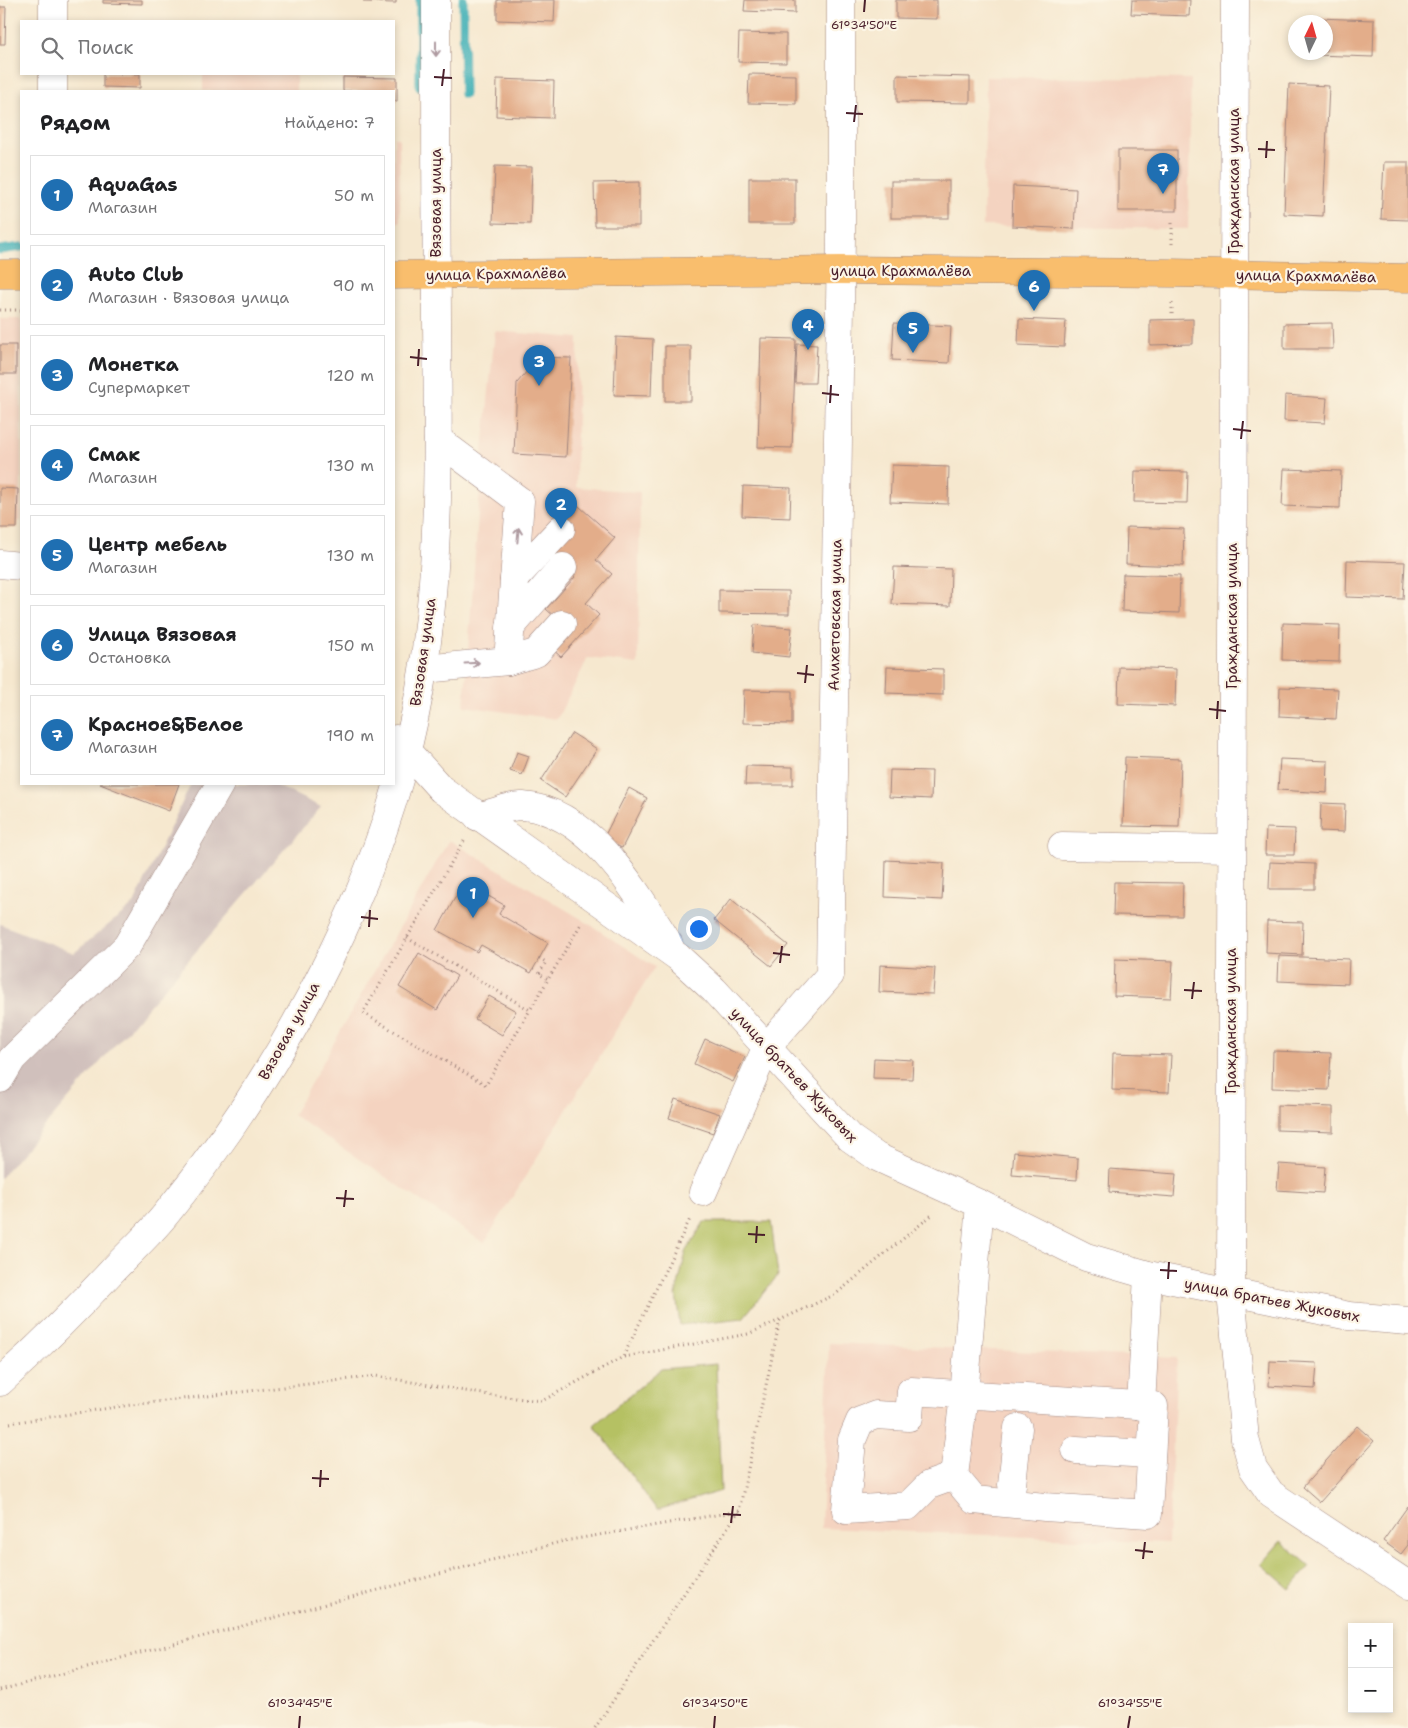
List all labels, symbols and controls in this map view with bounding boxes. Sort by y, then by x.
north arrow [1288,15,1333,60]
text: 61°34'50"E [831,17,897,33]
search box [20,20,395,75]
icon: search [38,34,66,62]
text: Поиск [78,35,133,60]
one-way arrow [431,40,441,56]
street label: Гражданская улица [1224,107,1244,254]
text: Рядом [40,109,110,137]
text: Найдено: 7 [284,112,375,133]
street label: Вязовая улица [426,148,446,258]
pin: 7 [1147,153,1179,194]
text: AquaGas [88,172,178,197]
text: 1 [53,185,61,206]
text: 50 m [334,185,374,206]
text: Магазин [88,197,157,218]
street label: улица Крахмалёва [831,261,972,281]
text: Auto Club [88,262,184,287]
street label: улица Крахмалёва [426,263,567,285]
street label: улица Крахмалёва [1236,265,1377,287]
pin: 6 [1018,270,1050,311]
text: 2 [51,275,63,296]
text: 90 m [333,275,374,296]
text: Магазин · Вязовая улица [88,287,289,308]
pin: 4 [792,309,824,350]
pin: 5 [897,312,929,353]
pin: 3 [523,345,555,386]
text: Монетка [88,352,179,377]
text: 3 [51,365,63,386]
text: 120 m [327,365,374,386]
text: Супермаркет [88,377,190,398]
text: Смак [88,442,140,467]
text: 4 [51,455,63,476]
text: 130 m [327,455,374,476]
text: Магазин [88,467,157,488]
pin: 2 [545,488,577,529]
one-way arrow [513,527,522,543]
text: Центр мебель [88,532,227,557]
street label: Алихетовская улица [824,538,846,691]
street label: Гражданская улица [1222,542,1242,689]
text: 5 [52,545,62,566]
text: 130 m [327,545,374,566]
text: Магазин [88,557,157,578]
street label: Вязовая улица [406,596,441,707]
text: Улица Вязовая [88,622,237,647]
text: 6 [51,635,63,656]
text: 150 m [327,635,374,656]
text: Остановка [88,647,171,668]
one-way arrow [464,659,480,668]
text: Красное&Белое [88,712,243,737]
text: 7 [51,725,63,746]
text: 190 m [327,725,374,746]
text: Магазин [88,737,157,758]
pin: 1 [457,877,489,918]
your location [686,916,712,942]
street label: Гражданская улица [1221,947,1241,1094]
street label: Вязовая улица [254,978,325,1084]
street label: улица братьев Жуковых [726,1003,862,1147]
street label: улица братьев Жуковых [1182,1273,1362,1327]
map controls [1348,1623,1393,1713]
button: + [1348,1623,1393,1668]
button: − [1348,1668,1393,1713]
text: 61°34'45"E [267,1695,333,1711]
text: 61°34'50"E [682,1695,748,1711]
text: 61°34'55"E [1098,1695,1162,1711]

